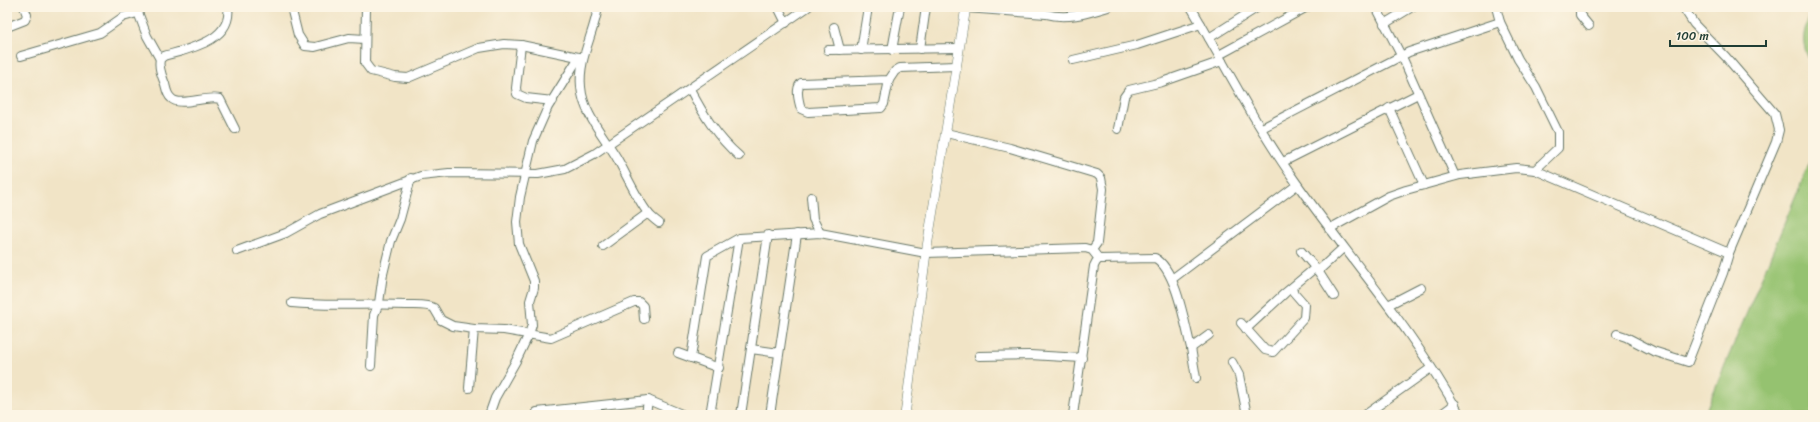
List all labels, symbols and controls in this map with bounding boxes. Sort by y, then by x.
scale bar [1670,22,1766,48]
text: 100 m [1676,25,1709,47]

